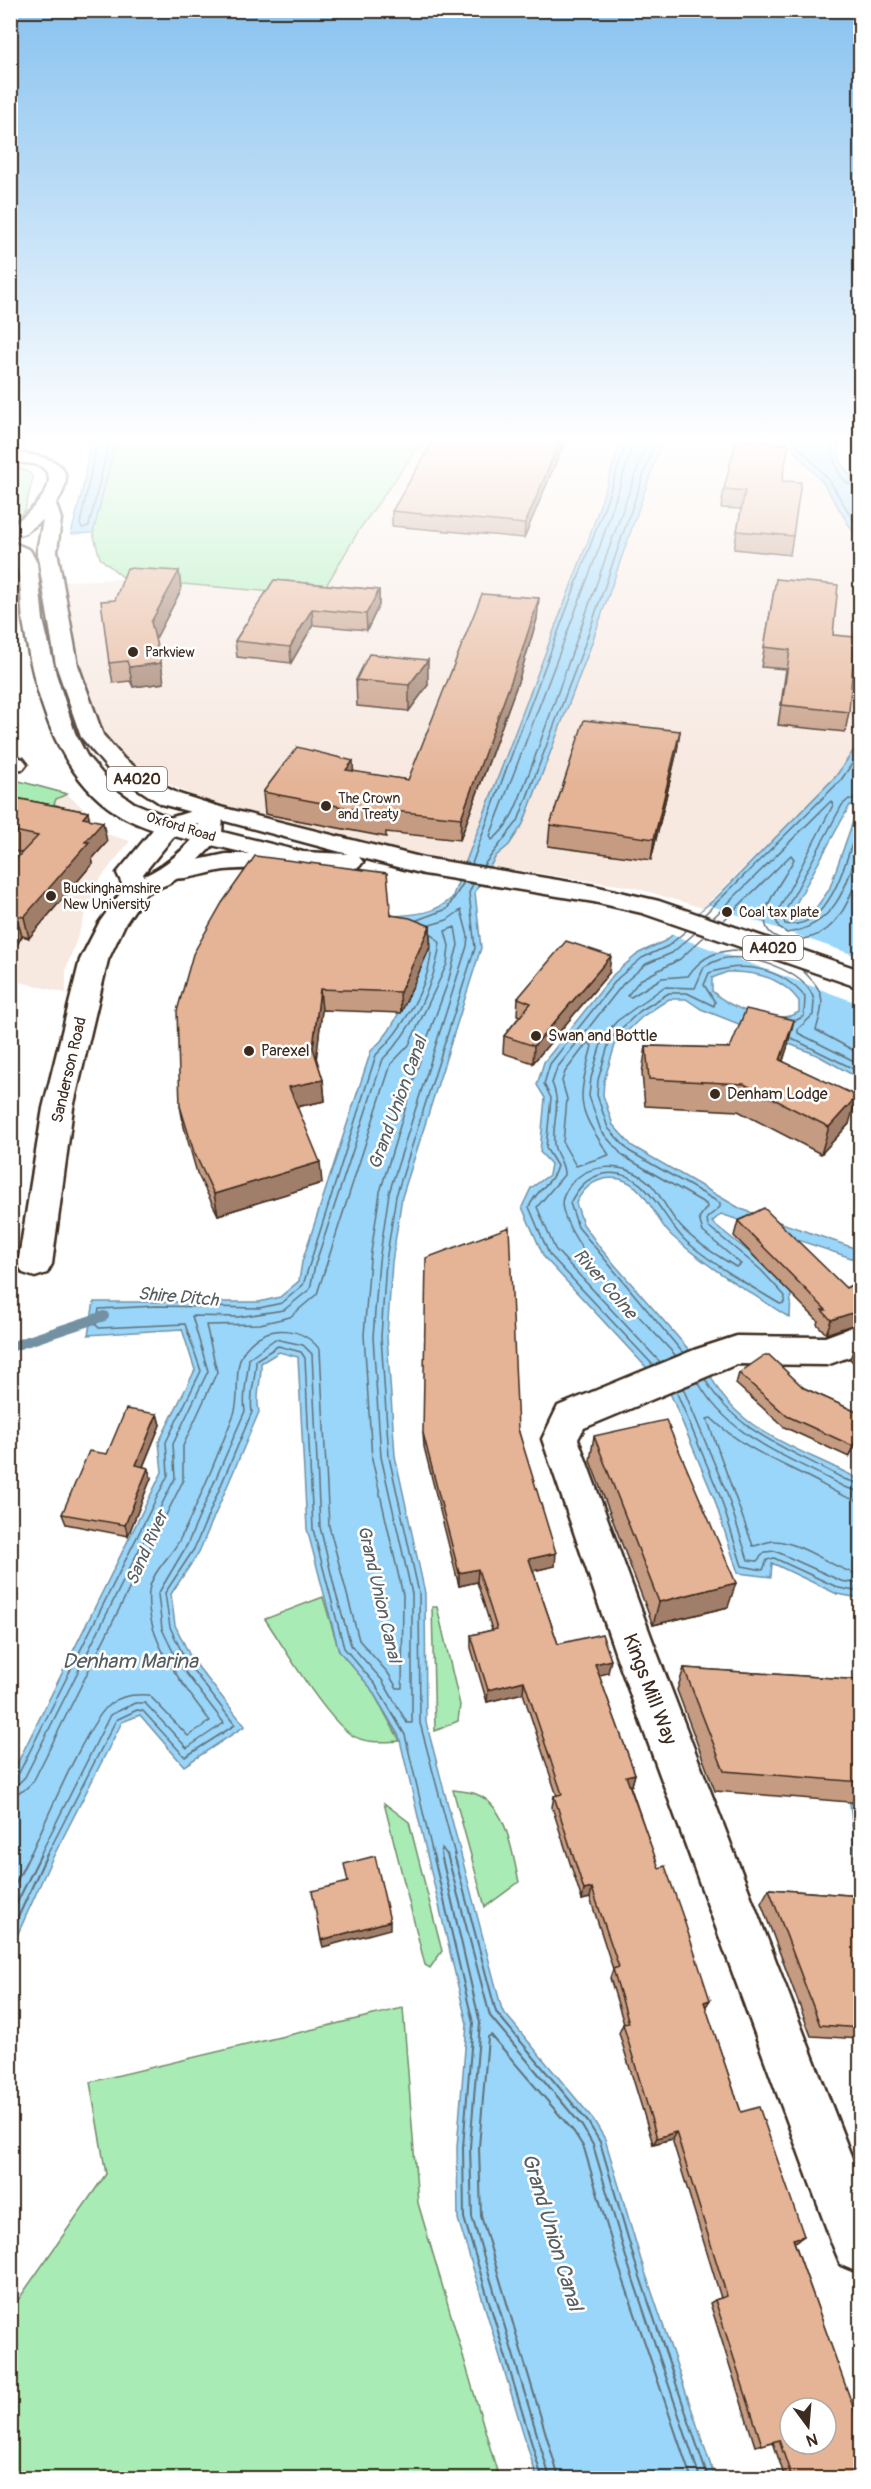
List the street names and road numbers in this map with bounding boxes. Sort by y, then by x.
road number: A4020 [107,767,167,791]
street label: Oxford Road [144,808,218,846]
road number: A4020 [743,936,803,960]
street label: Sanderson Road [47,1015,91,1125]
street label: Kings Mill Way [617,1630,683,1748]

